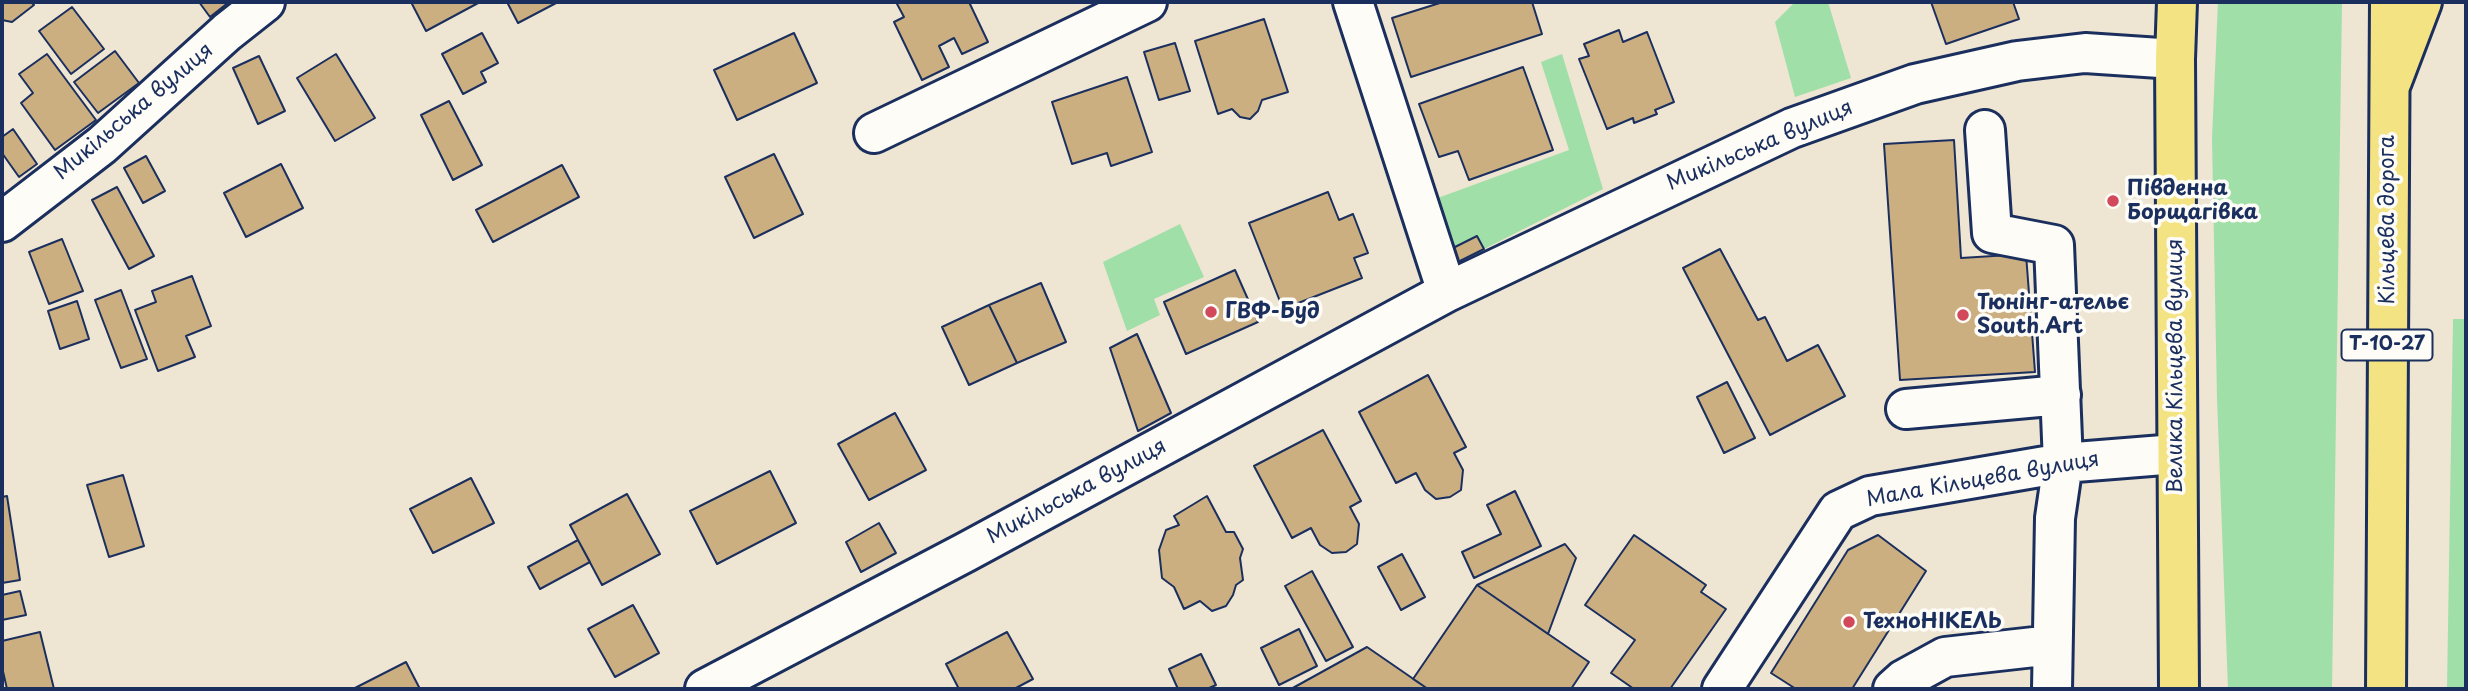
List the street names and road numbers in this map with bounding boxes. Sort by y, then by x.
street label: Микільська вулиця [49,38,219,186]
street label: Микільська вулиця [1663,95,1857,197]
street label: Кільцева дорога [2375,135,2401,305]
street label: Велика Кільцева вулиця [2163,239,2189,493]
road number: Т-10-27 [2342,330,2432,360]
street label: Микільська вулиця [983,434,1171,550]
street label: Мала Кільцева вулиця [1865,447,2101,513]

